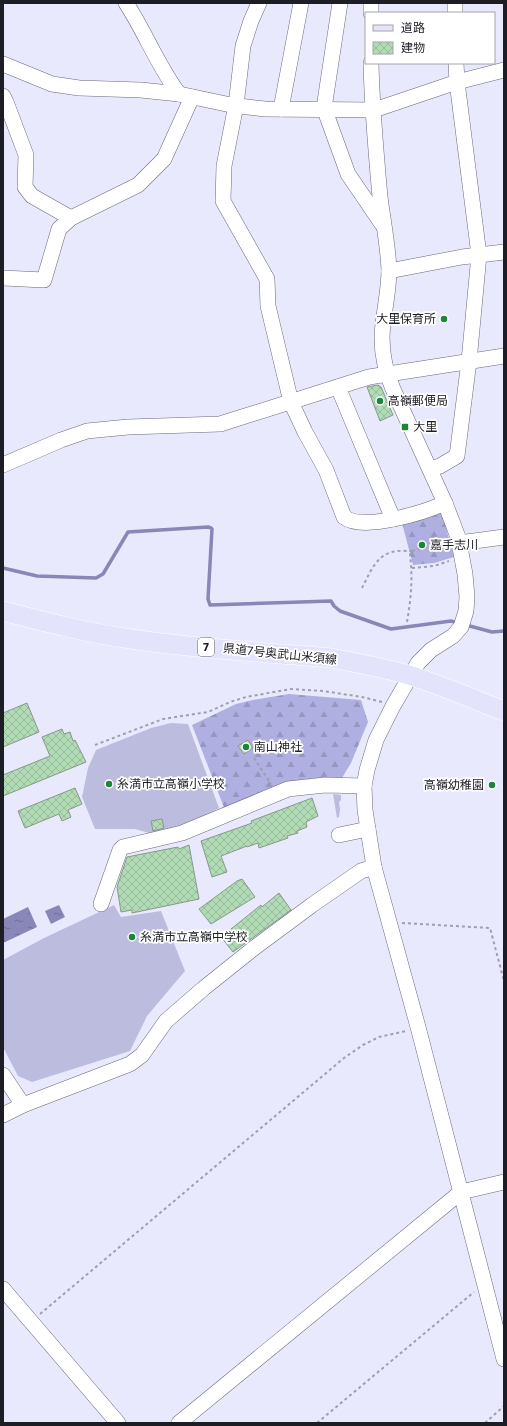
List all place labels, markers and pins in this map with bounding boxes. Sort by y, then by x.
place label: 大里保育所 [376,311,436,325]
marker: 大里保育所 [439,314,449,324]
place label: 高嶺郵便局 [388,393,448,407]
marker: 高嶺郵便局 [375,396,385,406]
place label: 大里 [413,419,437,433]
marker: 大里 [400,422,410,432]
place label: 嘉手志川 [430,537,478,551]
marker: 嘉手志川 [417,540,427,550]
place label: 南山神社 [254,739,302,753]
marker: 南山神社 [241,742,251,752]
place label: 糸満市立高嶺小学校 [117,776,225,790]
place label: 高嶺幼稚園 [424,777,484,791]
marker: 糸満市立高嶺小学校 [104,779,114,789]
marker: 高嶺幼稚園 [487,780,497,790]
place label: 糸満市立高嶺中学校 [140,929,248,943]
marker: 糸満市立高嶺中学校 [127,932,137,942]

